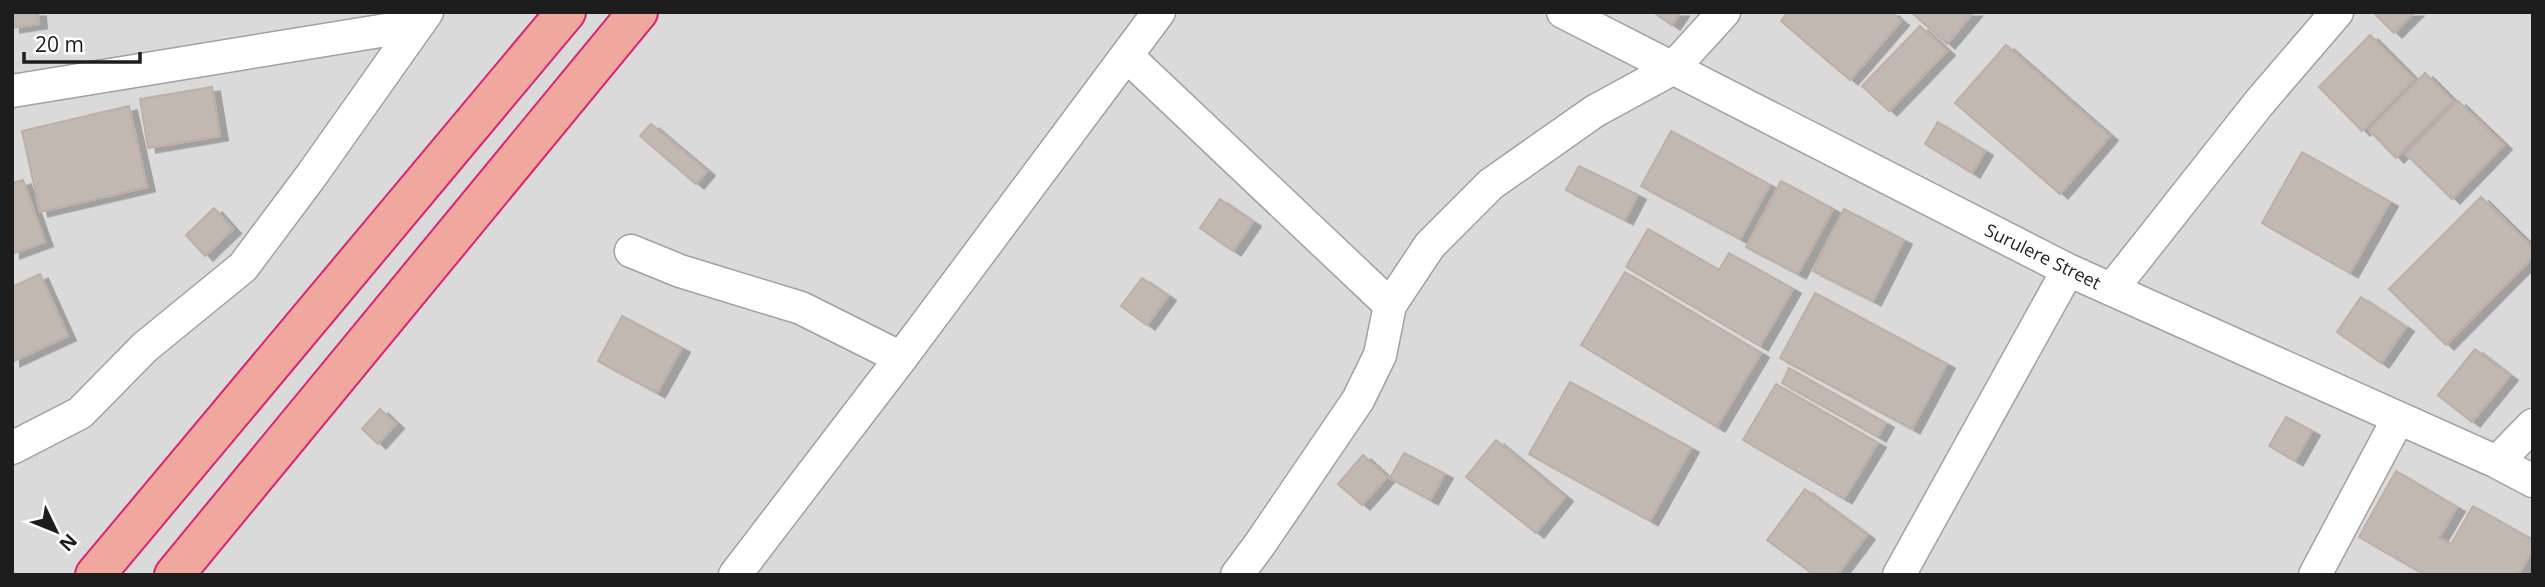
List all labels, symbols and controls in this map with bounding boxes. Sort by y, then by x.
scale bar [24,21,140,65]
text: 20 m [35,30,84,58]
street label: Surulere Street [1981,218,2105,294]
north arrow [21,496,91,566]
text: N [54,528,83,557]

